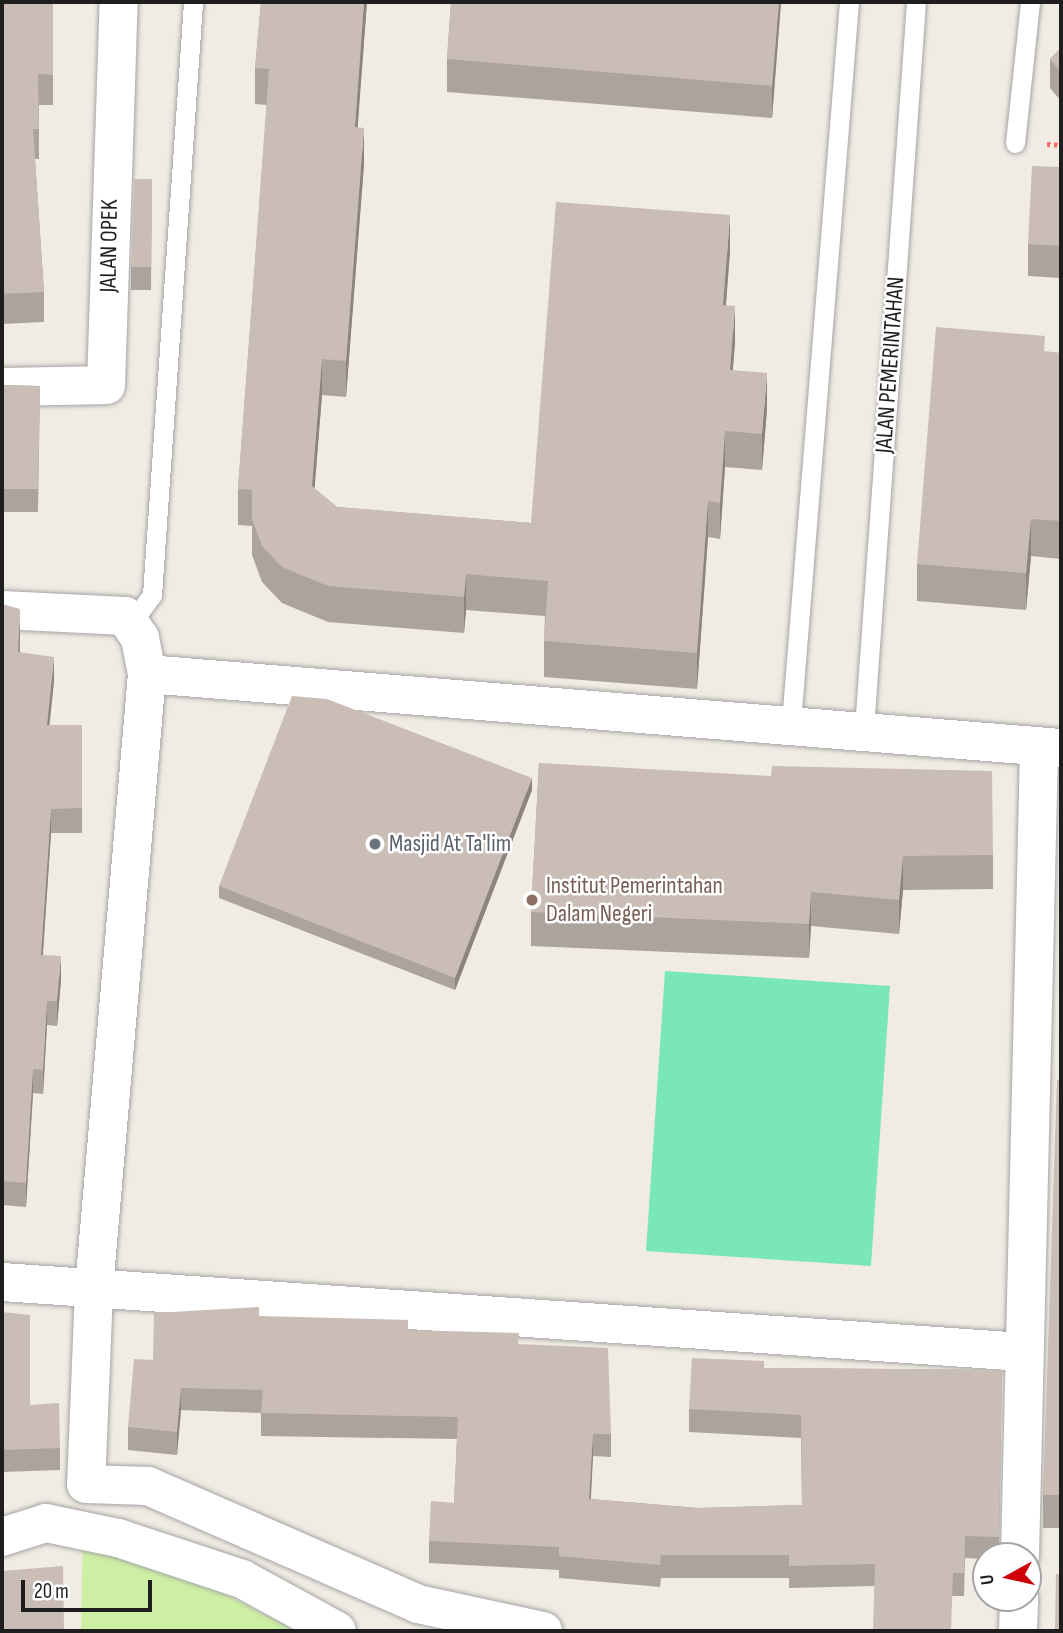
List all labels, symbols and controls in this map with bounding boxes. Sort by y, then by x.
street label: JALAN OPEK [94,199,124,293]
street label: JALAN PEMERINTAHAN [869,276,911,454]
place label: Masjid At Ta'lim [389,830,511,858]
marker: Masjid At Ta'lim [367,836,383,852]
place label: Institut Pemerintahan Dalam Negeri [546,872,723,928]
marker: Institut Pemerintahan Dalam Negeri [524,892,540,908]
north arrow [972,1542,1042,1612]
scale bar [24,1566,156,1610]
text: U [976,1573,1000,1586]
text: 20 m [34,1579,69,1604]

